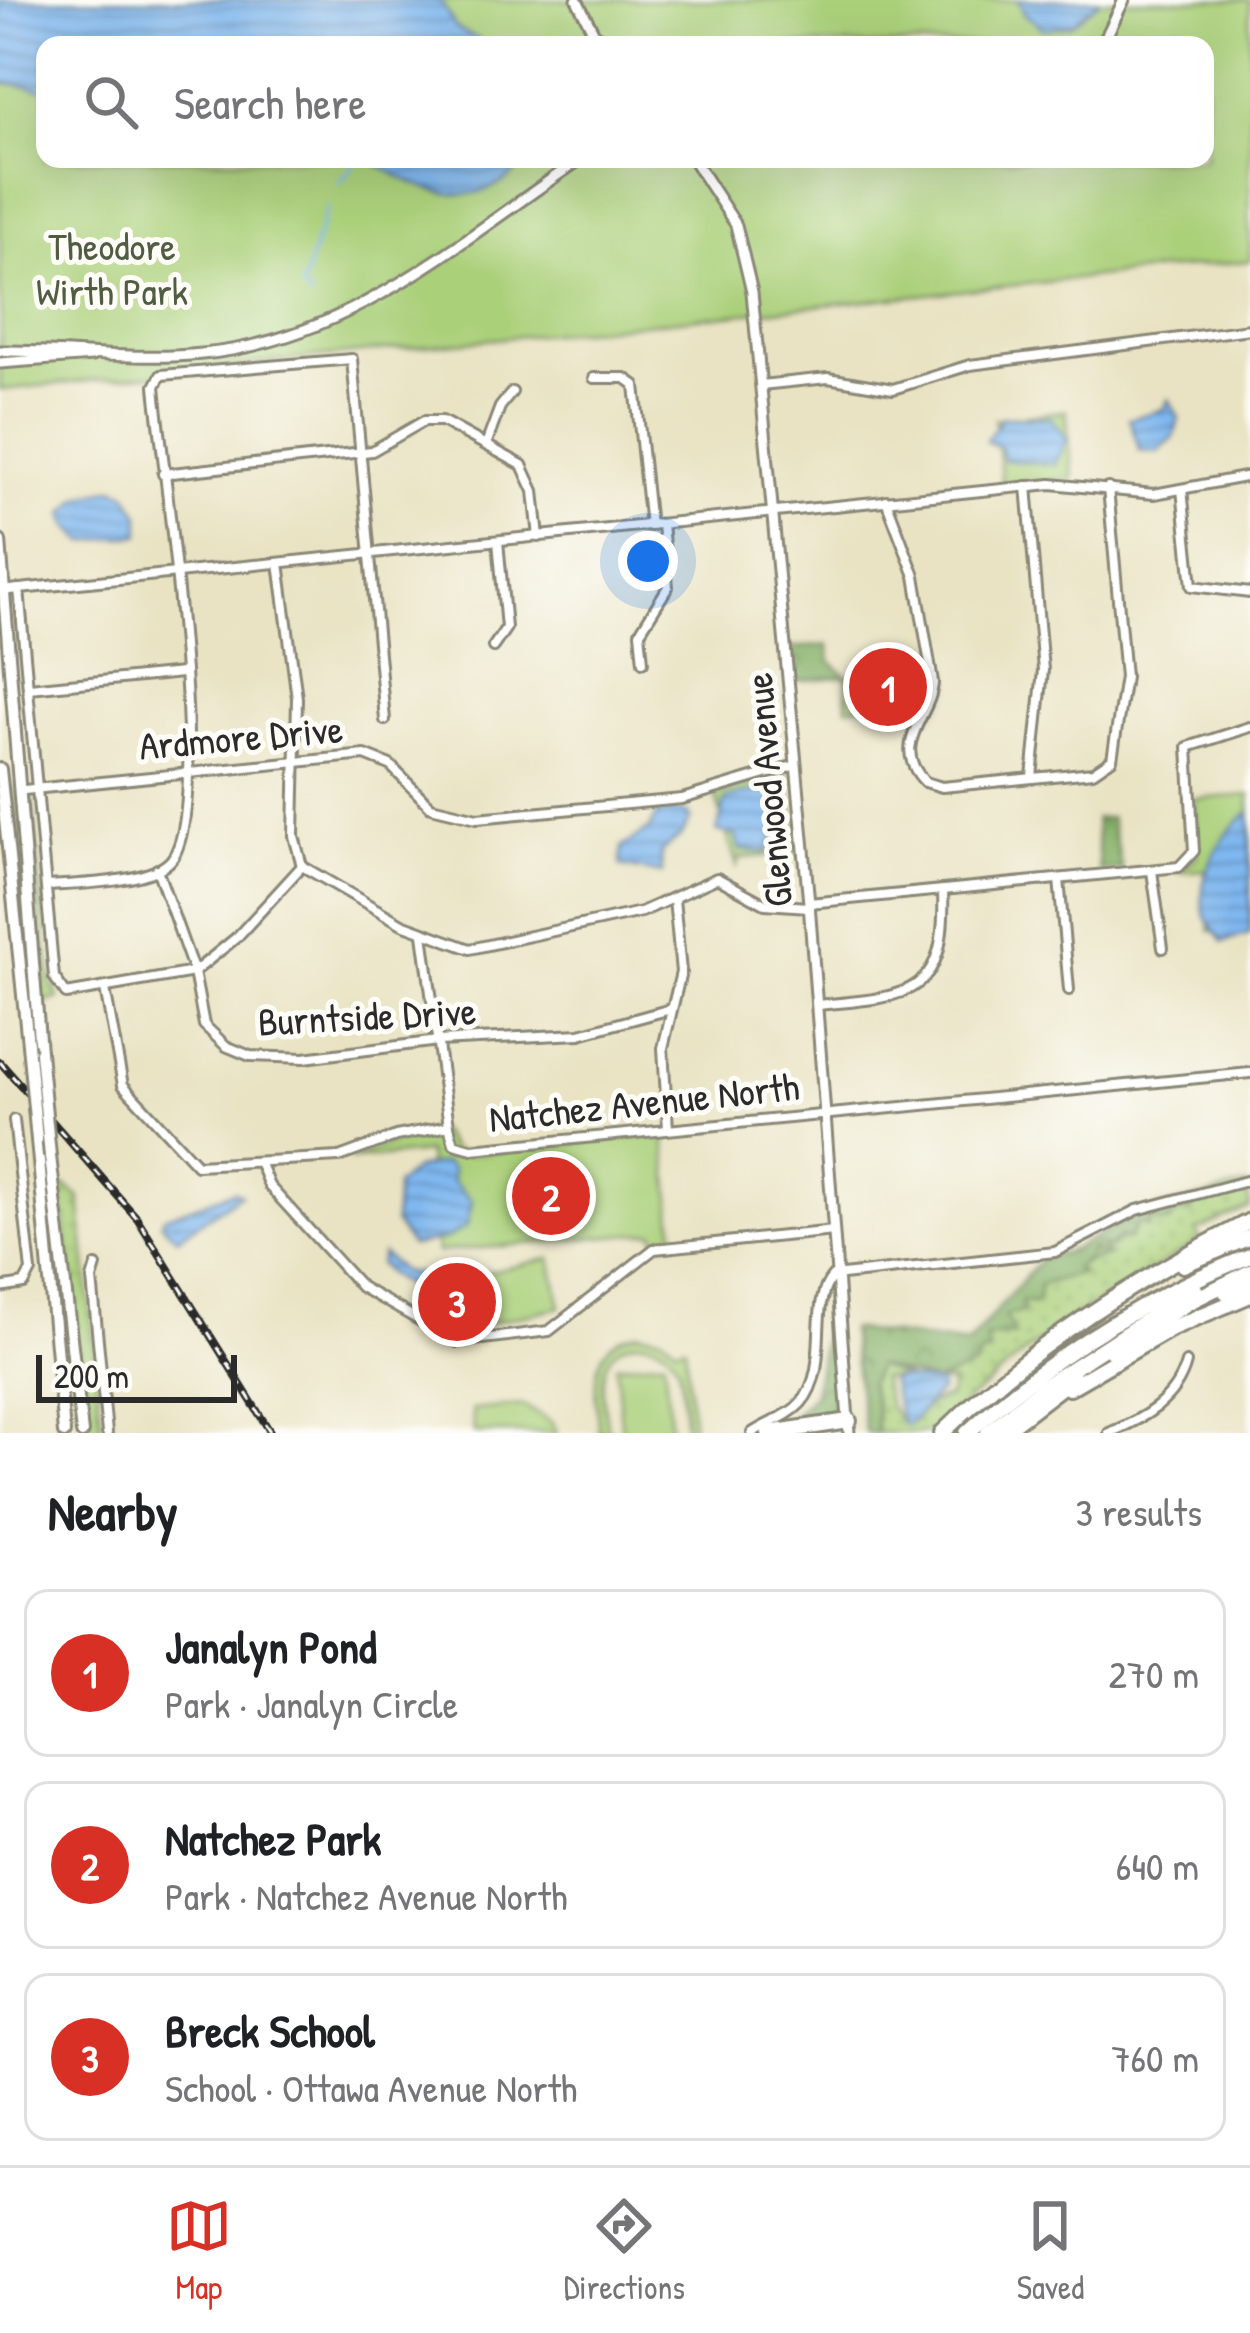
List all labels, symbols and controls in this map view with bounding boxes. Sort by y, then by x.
search box [36,36,1214,168]
icon: search [78,69,144,135]
text: Search here [174,72,366,133]
park label: Theodore Wirth Park [36,219,188,317]
your location [618,531,678,591]
pin: 1 [849,642,927,732]
street label: Glenwood Avenue [731,671,804,909]
street label: Ardmore Drive [137,701,345,772]
street label: Burntside Drive [257,983,477,1048]
street label: Natchez Avenue North [486,1059,802,1144]
pin: 2 [512,1151,590,1241]
pin: 3 [418,1257,496,1347]
scale bar [36,1349,237,1402]
text: 200 m [54,1354,129,1398]
text: Nearby [48,1477,178,1546]
text: 3 results [1076,1485,1202,1538]
text: Janalyn Pond [165,1616,377,1677]
text: 1 [83,1647,97,1700]
text: 270 m [1108,1647,1199,1700]
text: Park · Janalyn Circle [165,1677,458,1730]
text: Natchez Park [165,1808,381,1869]
text: 2 [81,1839,99,1892]
text: 640 m [1116,1839,1199,1892]
text: Park · Natchez Avenue North [165,1869,567,1922]
text: Breck School [165,2000,375,2061]
text: 3 [81,2031,99,2084]
text: 760 m [1111,2031,1199,2084]
text: School · Ottawa Avenue North [165,2061,577,2114]
tab: Map [166,2193,232,2309]
tab: Directions [564,2193,685,2309]
tab: Saved [1017,2193,1084,2309]

